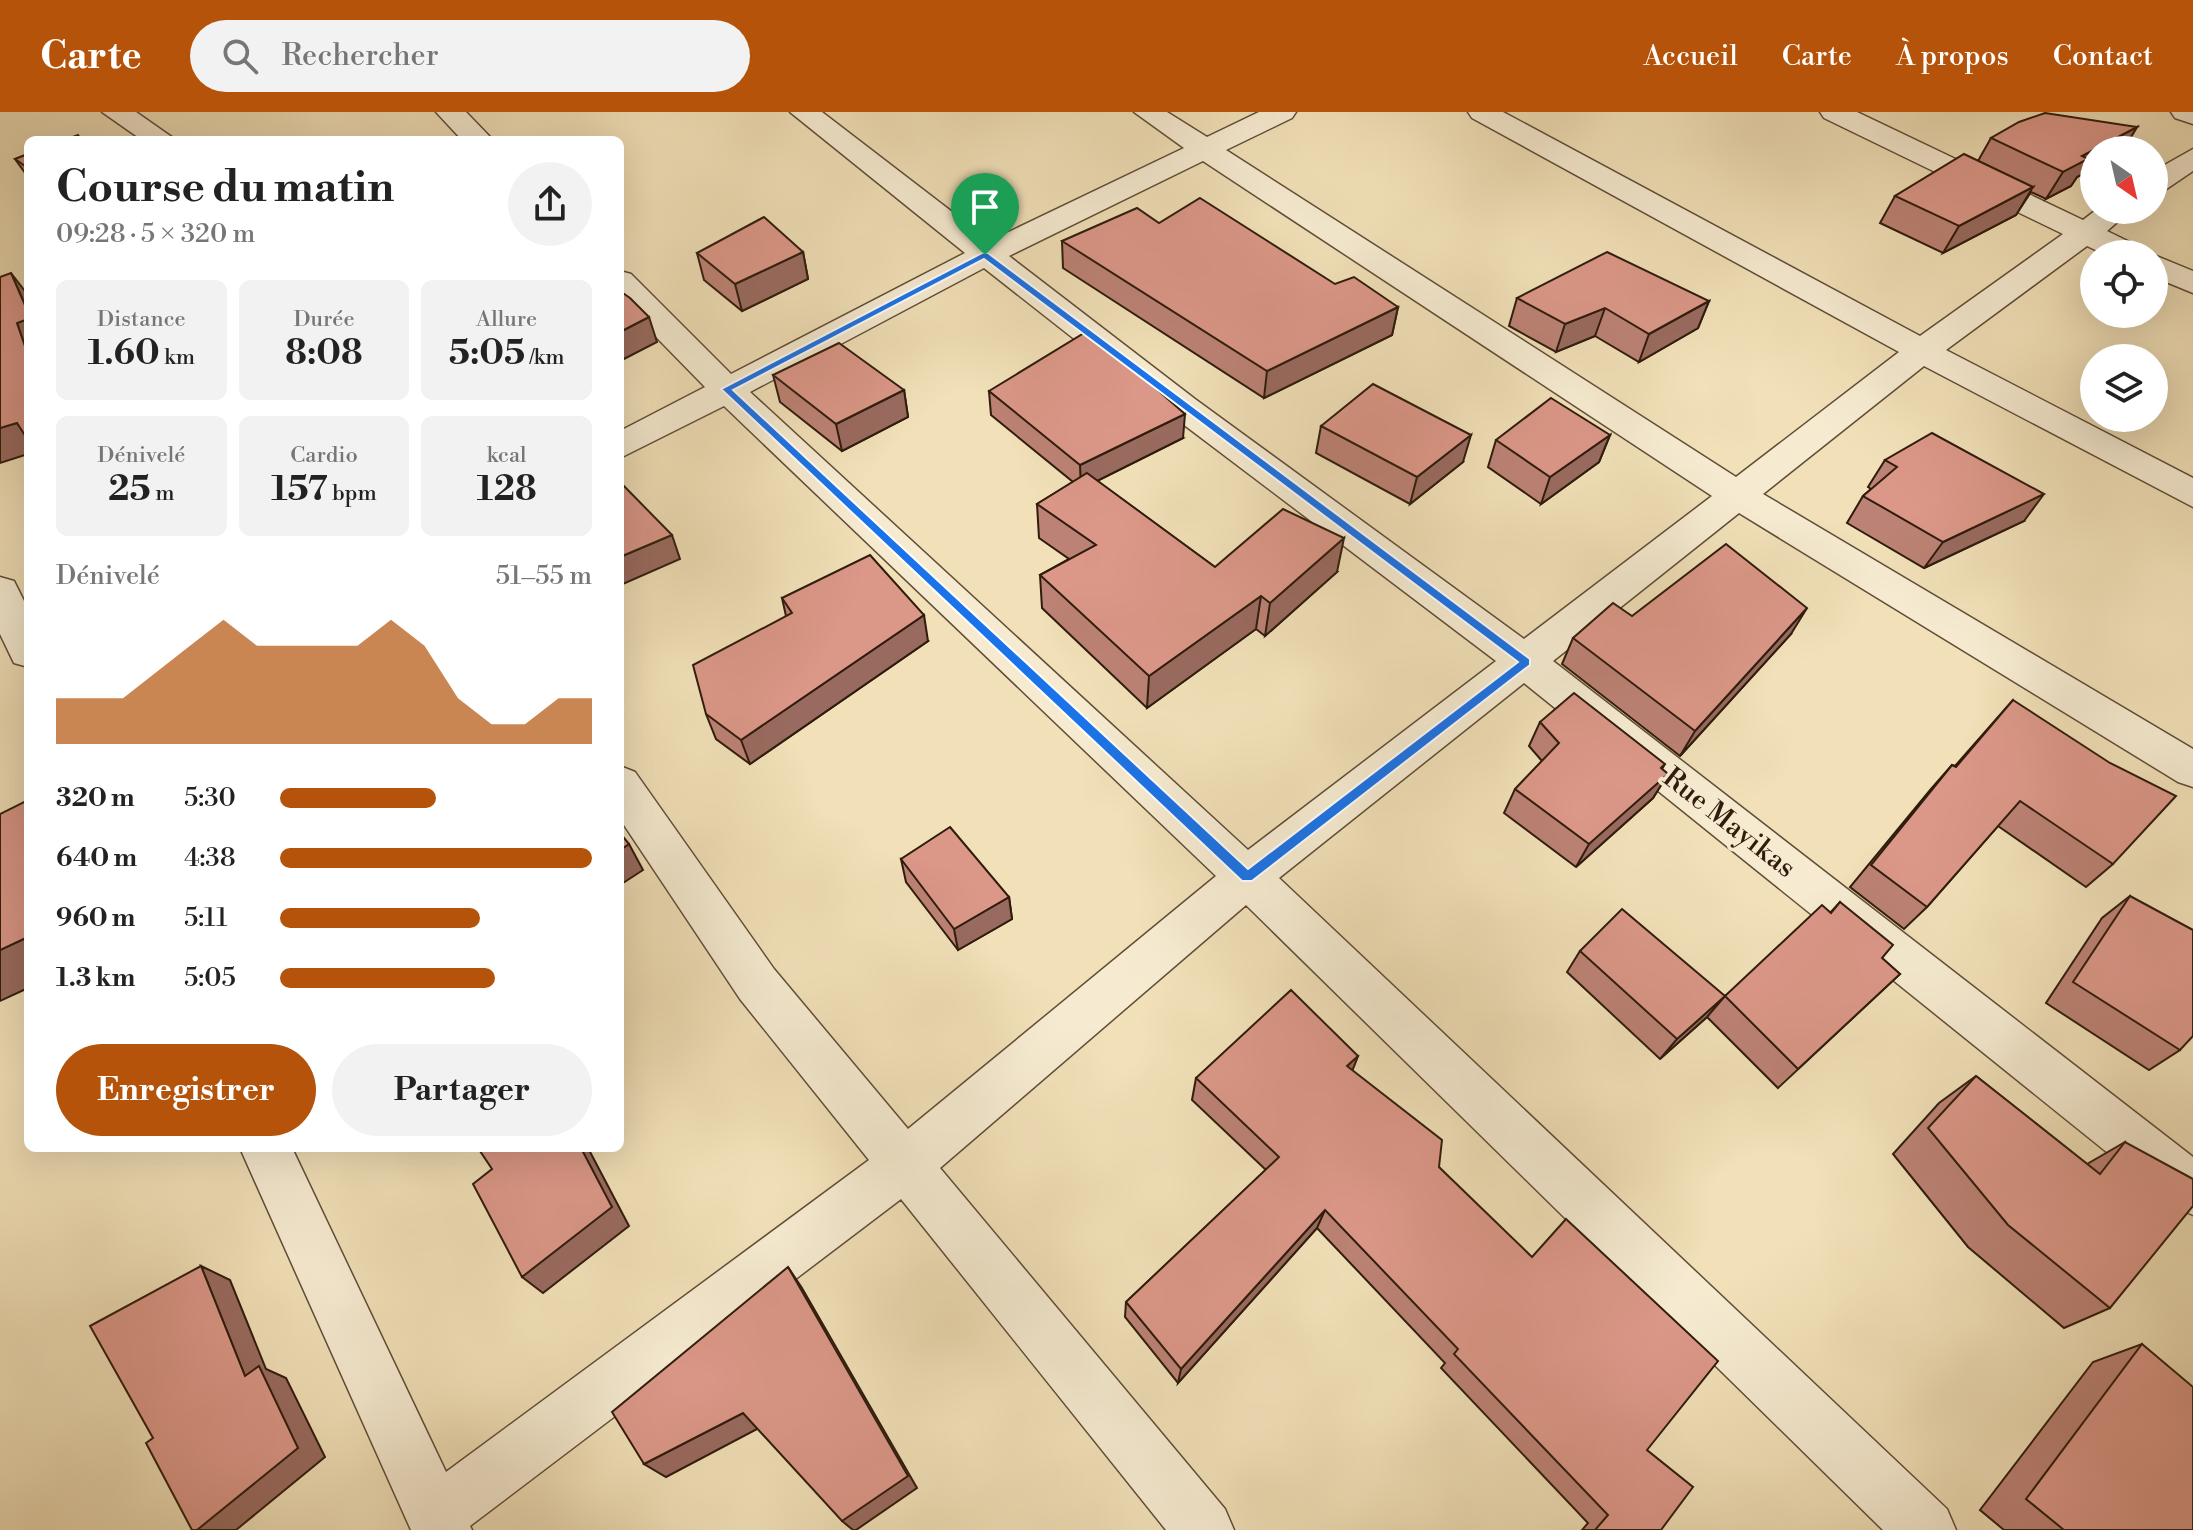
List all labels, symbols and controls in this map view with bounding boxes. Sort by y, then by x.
search box [190,20,750,92]
text: Carte [40,33,142,80]
icon: search [218,34,262,78]
text: Rechercher [282,37,439,75]
text: Accueil [1643,39,1738,74]
text: Carte [1782,39,1852,74]
text: À propos [1896,39,2009,74]
text: Contact [2053,39,2153,74]
north arrow [2080,136,2168,224]
map controls [2080,136,2168,432]
text: Course du matin [56,160,394,215]
button: share [508,162,592,246]
pin [951,173,1019,255]
icon: arrive [963,185,1007,229]
text: 09:28 · 5 × 320 m [56,218,255,250]
button: locate [2080,240,2168,328]
text: Distance [97,306,186,333]
text: Durée [293,306,355,333]
text: Allure [476,306,537,333]
text: 1.60 [88,333,160,375]
text: 8:08 [285,333,363,375]
text: 5:05 [449,333,525,375]
text: km [160,344,195,371]
text: /km [525,344,565,371]
button: layers [2080,344,2168,432]
text: Dénivelé [97,442,185,469]
text: Cardio [290,442,358,469]
text: kcal [487,442,527,469]
text: 25 [108,469,151,511]
text: 157 [271,469,328,511]
text: 128 [477,469,537,511]
text: m [151,480,174,507]
text: bpm [328,480,377,507]
text: Dénivelé [56,560,160,592]
text: 51–55 m [496,560,592,592]
street label: Rue Mayikas [1656,760,1802,886]
text: 320 m [56,782,135,814]
text: 5:30 [184,782,236,814]
text: 640 m [56,842,137,874]
text: 4:38 [184,842,236,874]
text: 960 m [56,902,135,934]
text: 5:11 [184,902,227,934]
text: 1.3 km [56,962,135,994]
text: 5:05 [184,962,236,994]
button: Enregistrer [56,1044,316,1136]
button: Partager [332,1044,592,1136]

